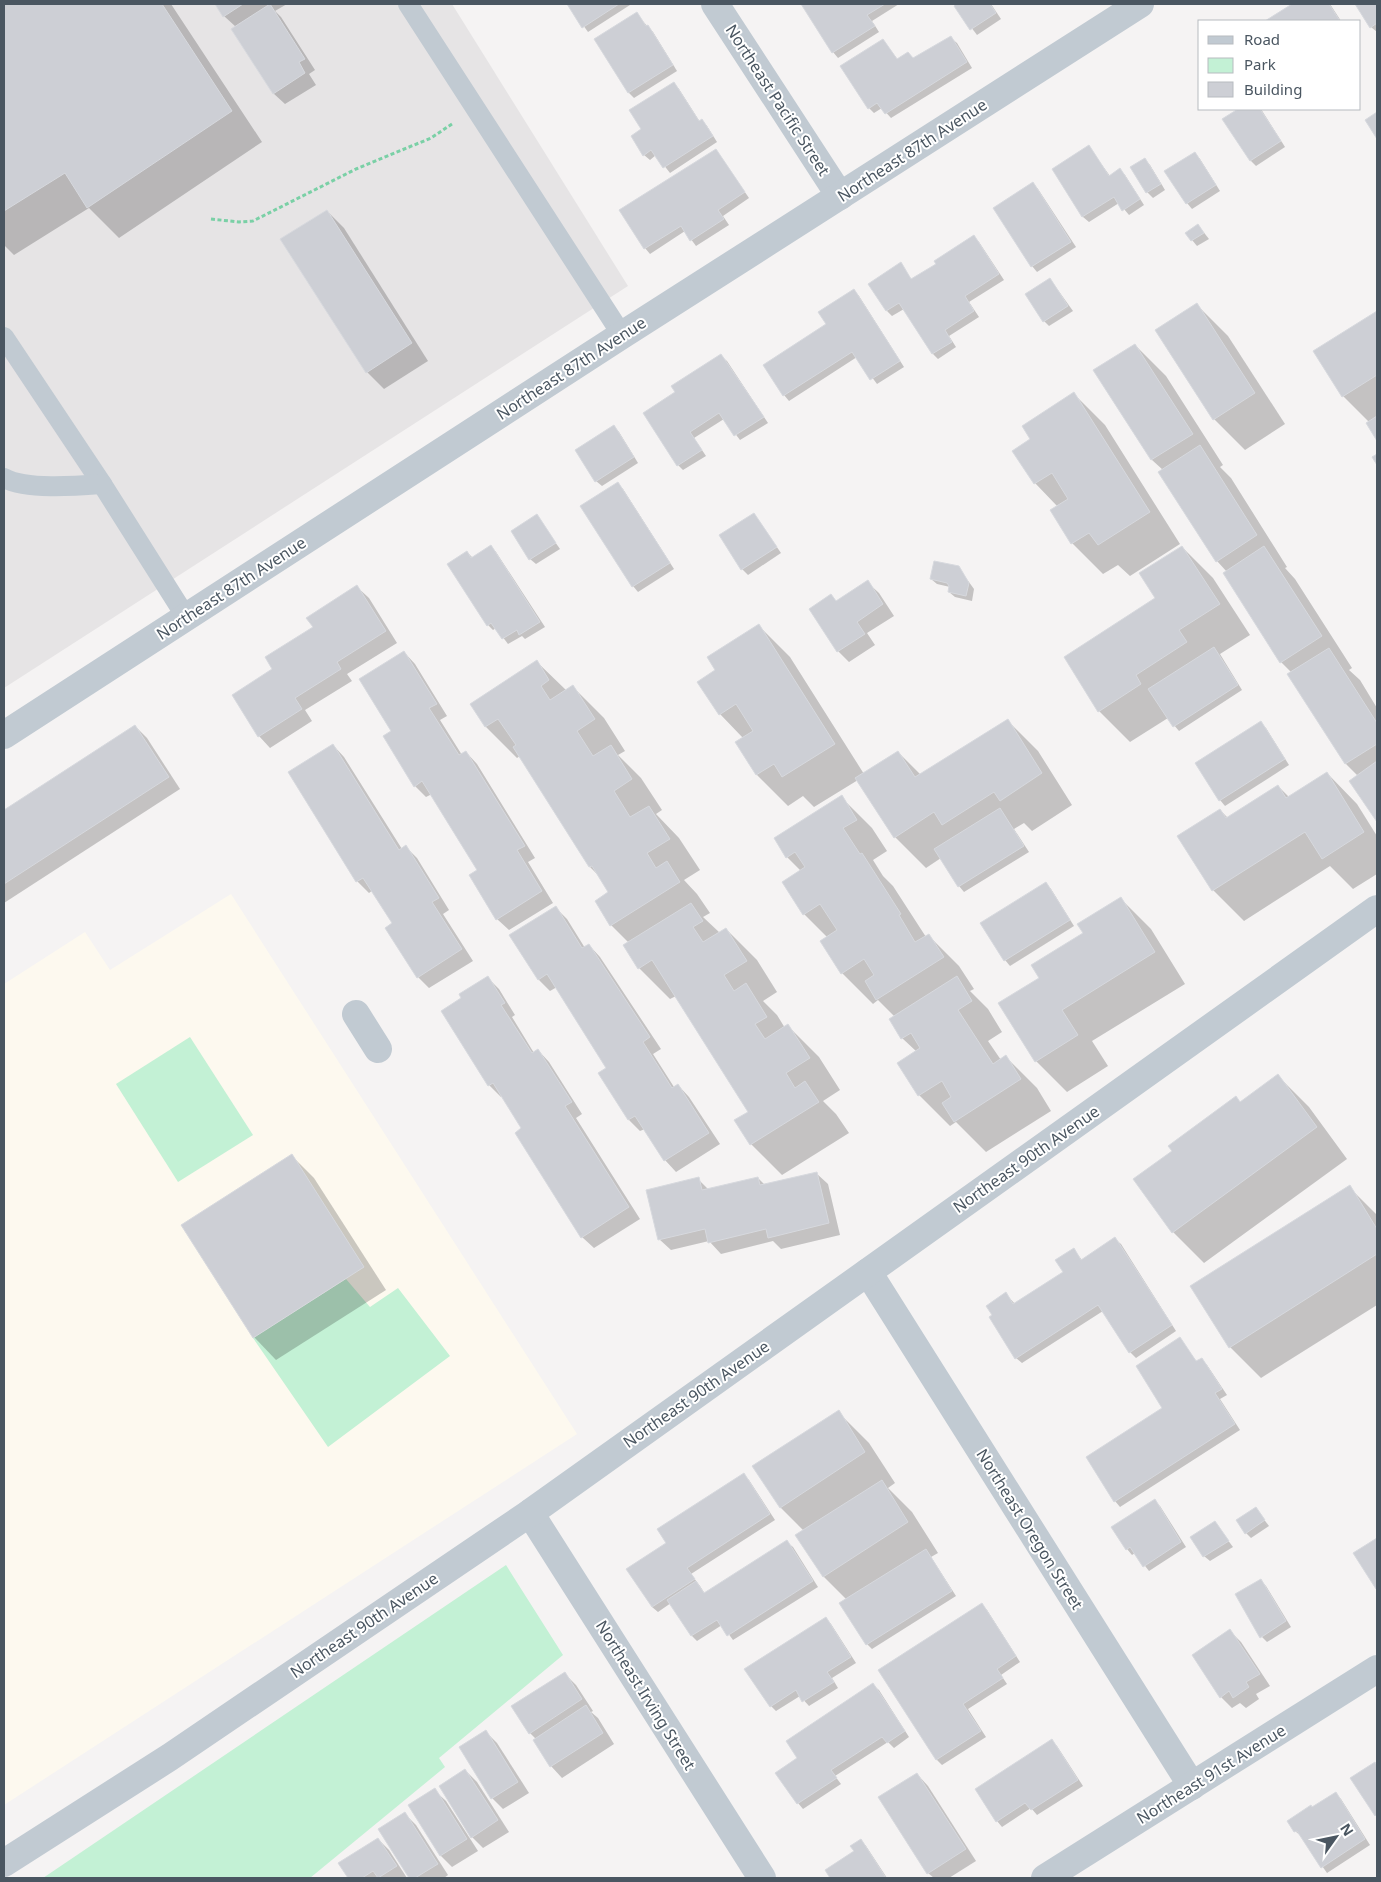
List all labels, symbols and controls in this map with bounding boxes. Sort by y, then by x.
street label: Northeast Pacific Street [721,20,835,180]
legend [1198,20,1361,110]
text: Road [1244,29,1280,49]
text: Park [1244,54,1276,74]
text: Building [1244,79,1302,99]
street label: Northeast 87th Avenue [833,93,991,207]
street label: Northeast 87th Avenue [492,311,650,425]
street label: Northeast 87th Avenue [152,531,310,645]
street label: Northeast 90th Avenue [948,1100,1104,1218]
street label: Northeast 90th Avenue [618,1335,774,1453]
street label: Northeast Oregon Street [971,1444,1089,1614]
street label: Northeast 90th Avenue [286,1567,442,1683]
street label: Northeast Irving Street [591,1616,701,1774]
street label: Northeast 91st Avenue [1132,1719,1290,1829]
north arrow [1311,1812,1361,1862]
text: N [1336,1820,1358,1840]

